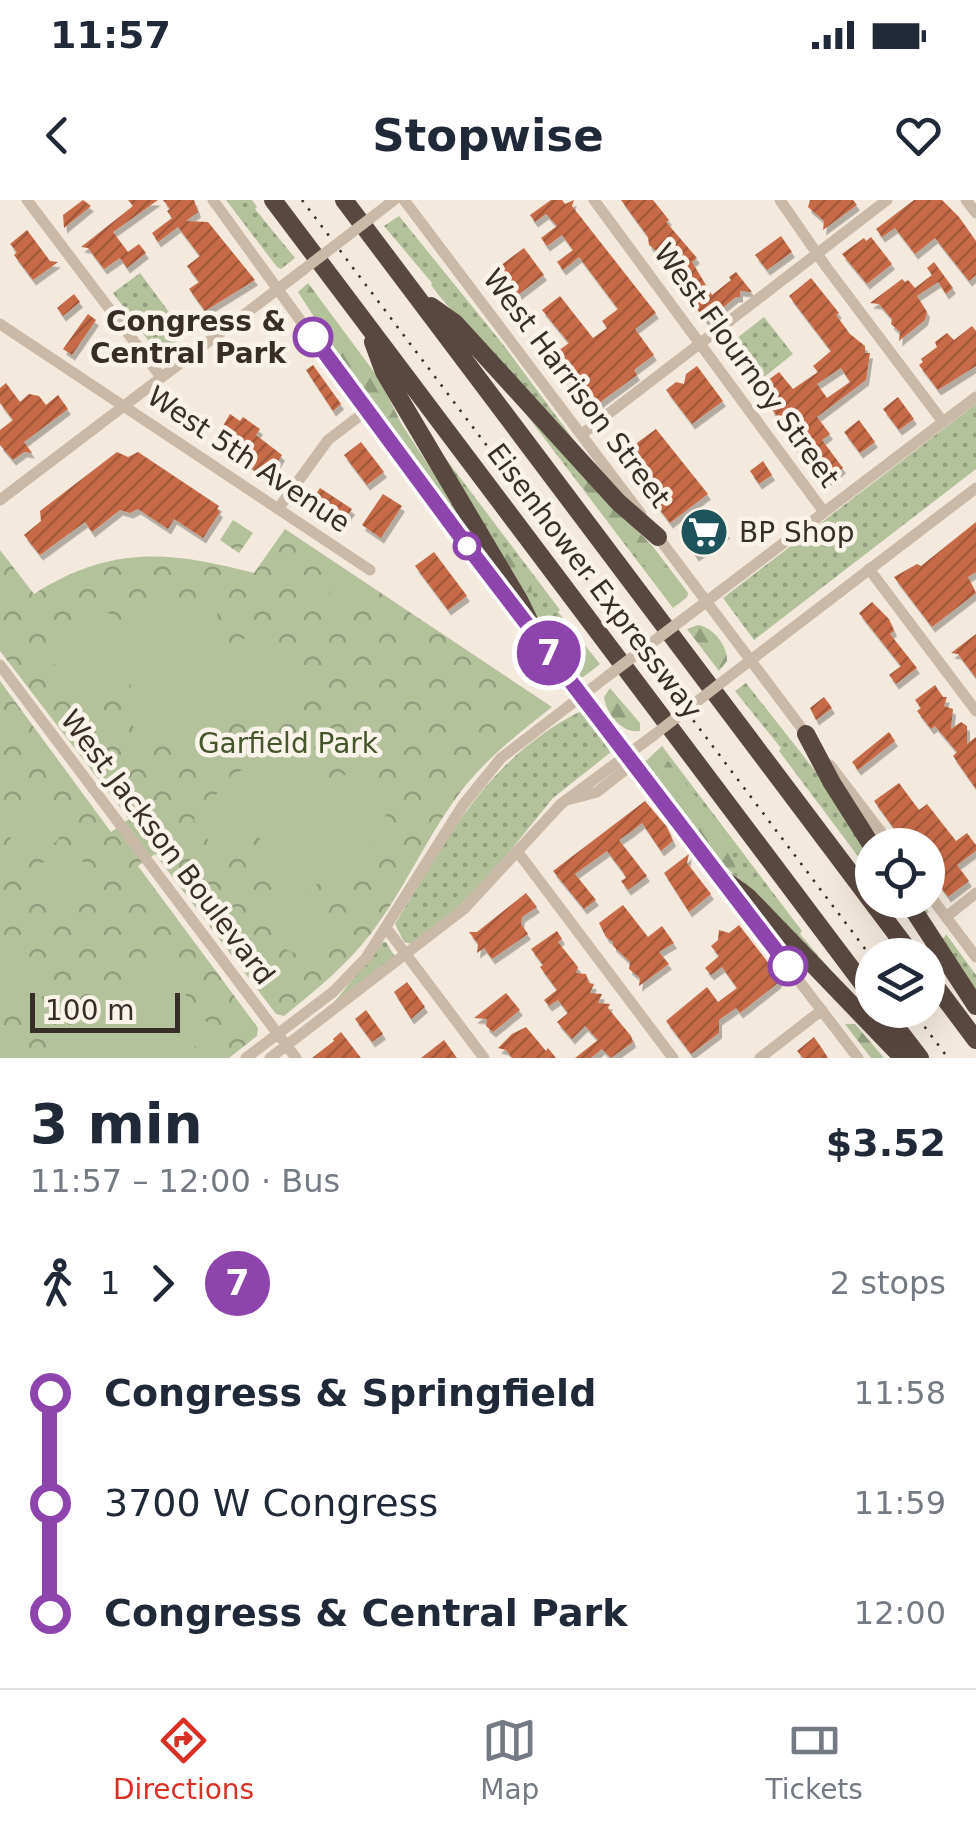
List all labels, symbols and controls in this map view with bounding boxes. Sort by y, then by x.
text: 11:57 [50,13,171,57]
icon: back [30,108,85,163]
icon: heart [891,108,946,163]
text: Stopwise [372,109,604,162]
street label: West Flournoy Street [647,237,846,494]
street label: West Harrison Street [476,263,677,514]
place label: Congress & Central Park [90,305,287,370]
marker: Congress & Central Park [294,318,332,356]
street label: West 5th Avenue [141,379,356,539]
street label: Eisenhower Expressway [480,437,709,726]
supermarket icon: BP Shop [678,506,730,558]
place label: BP Shop [739,516,854,549]
unlabelled marker [454,533,480,559]
line badge: 7 [516,620,582,686]
text: 7 [537,633,561,673]
street label: West Jackson Boulevard [54,704,282,991]
park label: Garfield Park [198,727,379,760]
map controls [855,828,945,1028]
button: locate [855,828,945,918]
button: layers [855,938,945,1028]
unlabelled marker [769,947,807,985]
scale bar [30,988,180,1033]
text: 100 m [45,994,135,1027]
text: 3 min [30,1092,203,1156]
text: $3.52 [826,1121,946,1165]
text: 11:57 – 12:00 · Bus [30,1162,340,1200]
icon: walk [30,1256,85,1311]
icon: forward [135,1256,190,1311]
text: 7 [225,1263,250,1303]
text: 1 [100,1264,120,1302]
text: 2 stops [830,1264,946,1302]
text: Congress & Springfield [104,1371,596,1415]
text: 11:58 [854,1374,946,1412]
text: 3700 W Congress [104,1481,438,1525]
text: 11:59 [854,1484,946,1522]
text: Congress & Central Park [104,1591,628,1635]
text: 12:00 [854,1594,946,1632]
tab: Directions [113,1713,254,1806]
tab: Map [480,1713,539,1806]
tab: Tickets [766,1713,863,1806]

